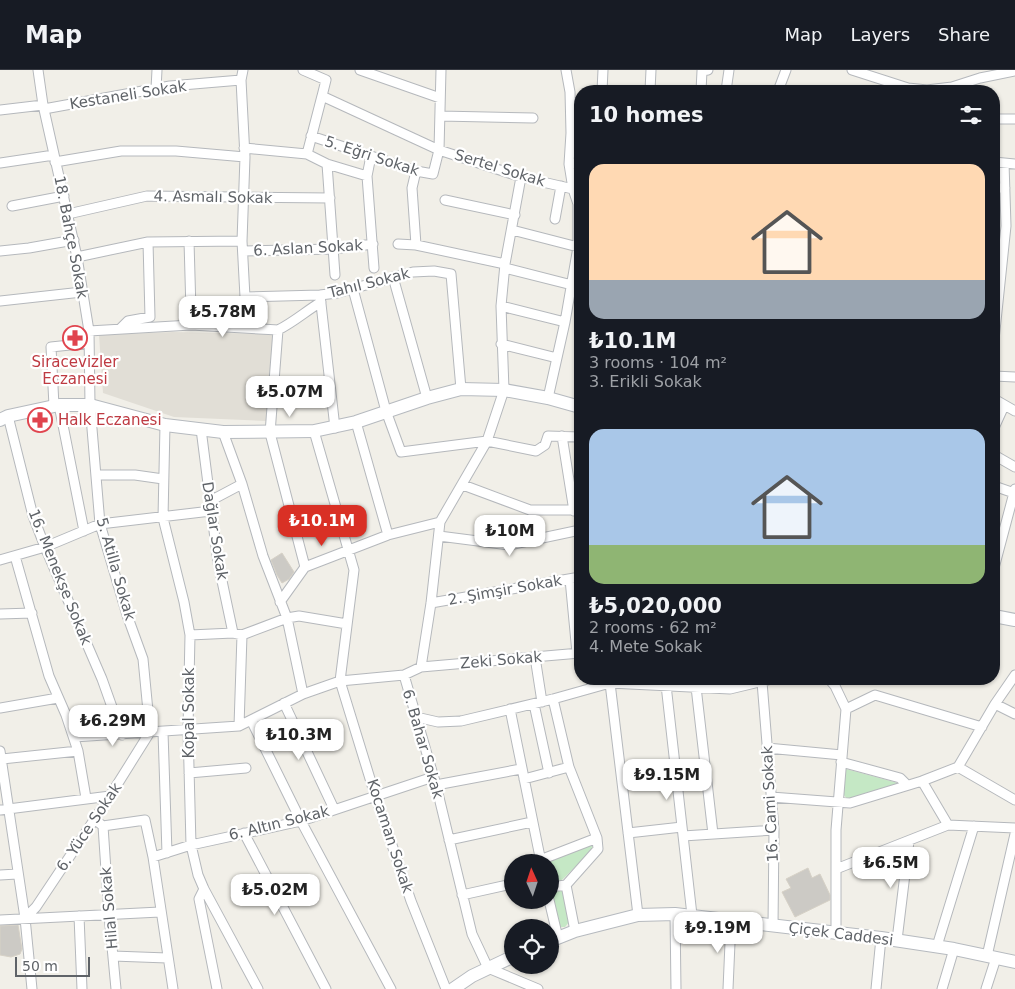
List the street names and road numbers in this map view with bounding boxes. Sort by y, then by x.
street label: Kestaneli Sokak [68,77,188,113]
street label: 5. Eğri Sokak [323,132,422,180]
street label: Sertel Sokak [452,146,548,190]
street label: 18. Bahçe Sokak [50,174,92,300]
street label: 4. Asmalı Sokak [153,187,273,207]
street label: 6. Aslan Sokak [253,236,364,260]
street label: Tahıl Sokak [325,264,412,302]
street label: Dağlar Sokak [198,480,232,582]
street label: 16. Menekşe Sokak [24,506,96,648]
street label: 5. Atilla Sokak [93,515,139,623]
street label: 2. Şimşir Sokak [447,571,564,609]
street label: Zeki Sokak [459,647,543,673]
street label: Kopal Sokak [180,667,198,758]
street label: 6. Bahar Sokak [399,687,447,801]
street label: 16. Cami Sokak [758,745,782,863]
street label: Kocaman Sokak [363,777,417,896]
street label: 6. Yüce Sokak [53,779,126,875]
street label: 6. Altın Sokak [227,802,331,844]
street label: Hilal Sokak [96,866,122,950]
street label: Çiçek Caddesi [788,919,894,949]

